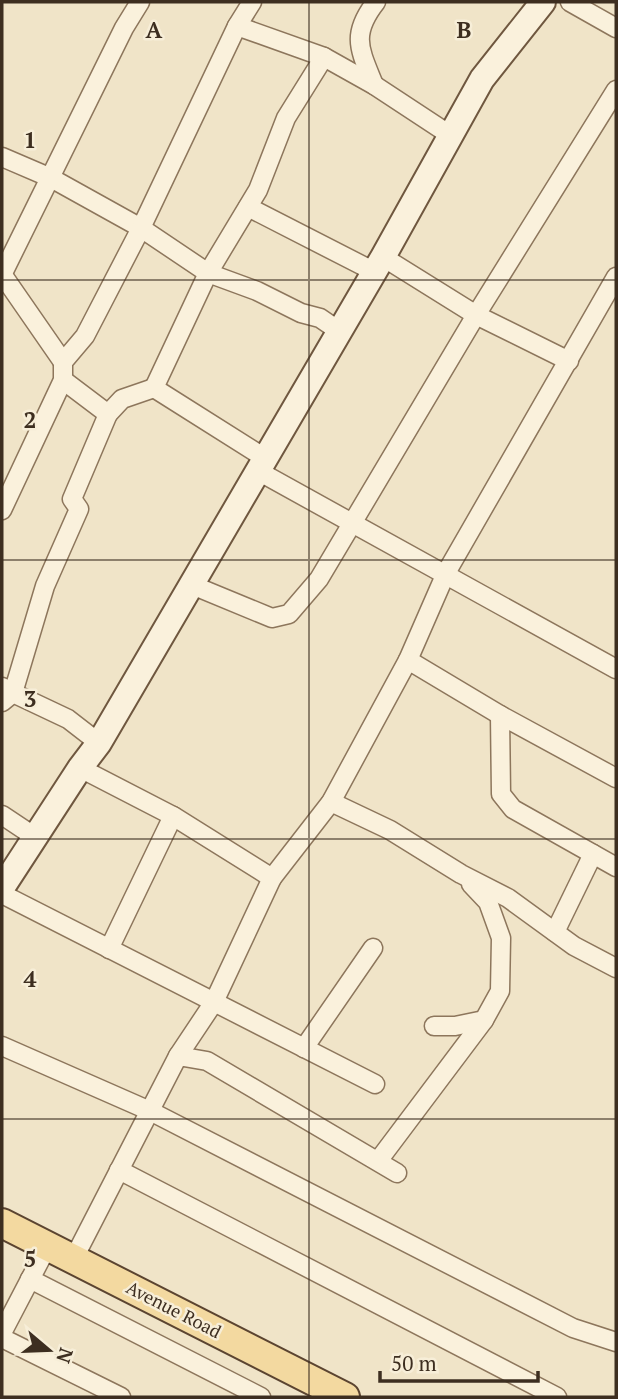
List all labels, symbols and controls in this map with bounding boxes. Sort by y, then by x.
text: A [146,14,163,45]
text: B [457,14,472,45]
text: 1 [24,124,37,155]
text: 2 [24,404,37,435]
text: 3 [24,683,37,714]
text: 4 [24,963,37,994]
text: 5 [24,1243,37,1274]
street label: Avenue Road [122,1275,226,1343]
north arrow [14,1315,84,1385]
scale bar [380,1340,538,1384]
text: N [51,1345,80,1367]
text: 50 m [391,1349,437,1377]

